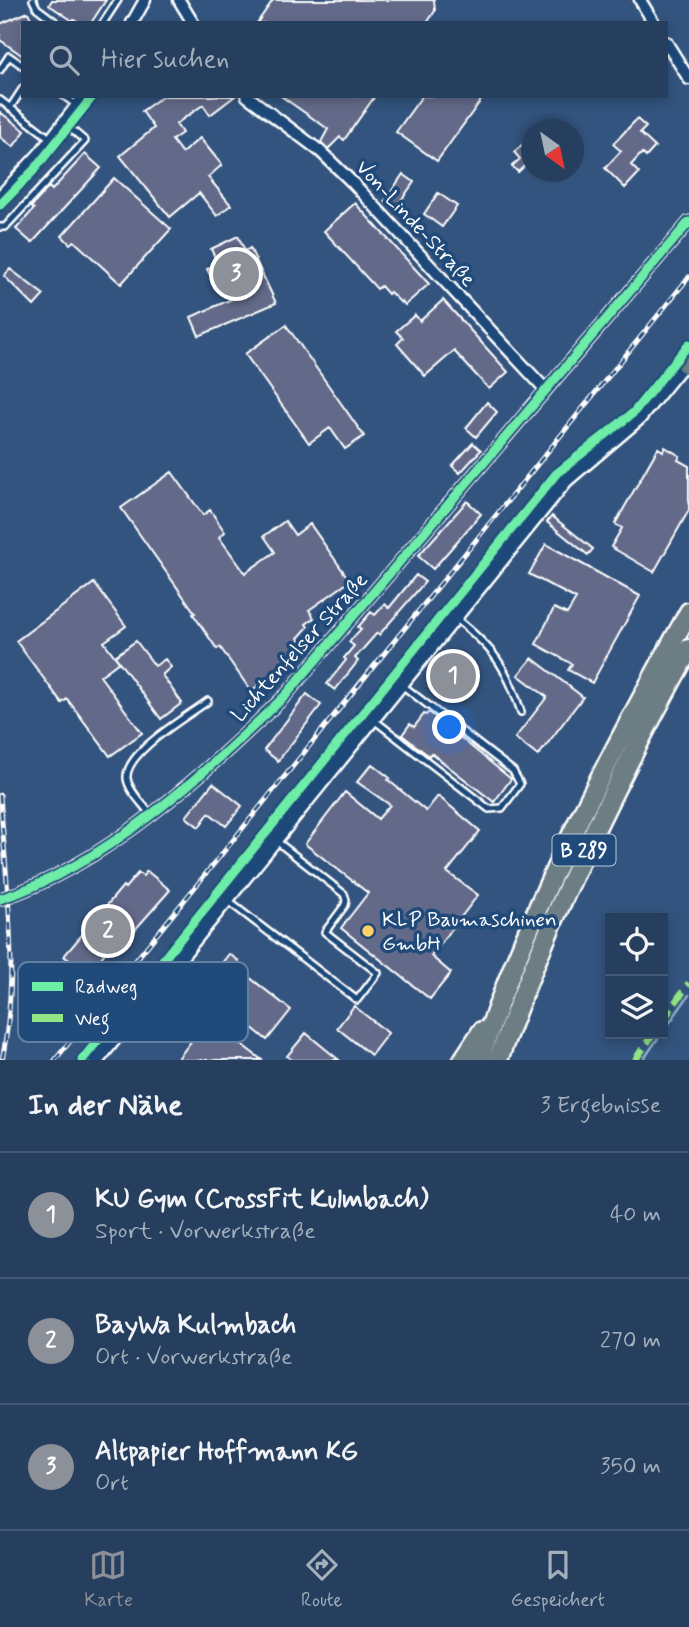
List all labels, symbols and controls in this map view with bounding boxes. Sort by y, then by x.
search box [21,21,668,98]
icon: search [45,41,83,79]
text: Hier suchen [101,43,229,77]
north arrow [521,119,584,182]
street label: Von-Linde-Straße [349,154,482,293]
pin: 3 [213,248,259,300]
street label: Lichtenfelser Straße [225,567,374,728]
pin: 1 [430,650,476,702]
your location [432,710,466,744]
road number: B 289 [552,834,616,866]
pin: 2 [85,905,131,957]
place label: KLP Baumaschinen GmbH [382,906,557,958]
map controls [605,913,668,1039]
button: locate [605,913,668,976]
marker: KLP Baumaschinen GmbH [360,923,376,939]
legend [18,962,248,1042]
text: Radweg [75,975,137,1001]
button: layers [605,976,668,1039]
text: Weg [75,1007,110,1035]
text: In der Nähe [28,1086,183,1125]
text: 3 Ergebnisse [540,1091,661,1121]
text: KU Gym (CrossFit Kulmbach) [95,1183,428,1217]
text: 1 [46,1200,56,1230]
text: 40 m [610,1200,661,1230]
text: Sport · Vorwerkstraße [95,1217,315,1247]
text: BayWa Kulmbach [95,1309,296,1343]
text: 2 [45,1326,57,1356]
text: 270 m [600,1326,661,1356]
text: Ort · Vorwerkstraße [95,1343,292,1373]
text: Altpapier Hoffmann KG [95,1435,358,1469]
text: 3 [46,1452,56,1482]
text: 350 m [600,1452,661,1482]
text: Ort [95,1469,129,1499]
tab: Karte [84,1546,133,1613]
tab: Route [301,1546,342,1613]
tab: Gespeichert [511,1546,605,1613]

